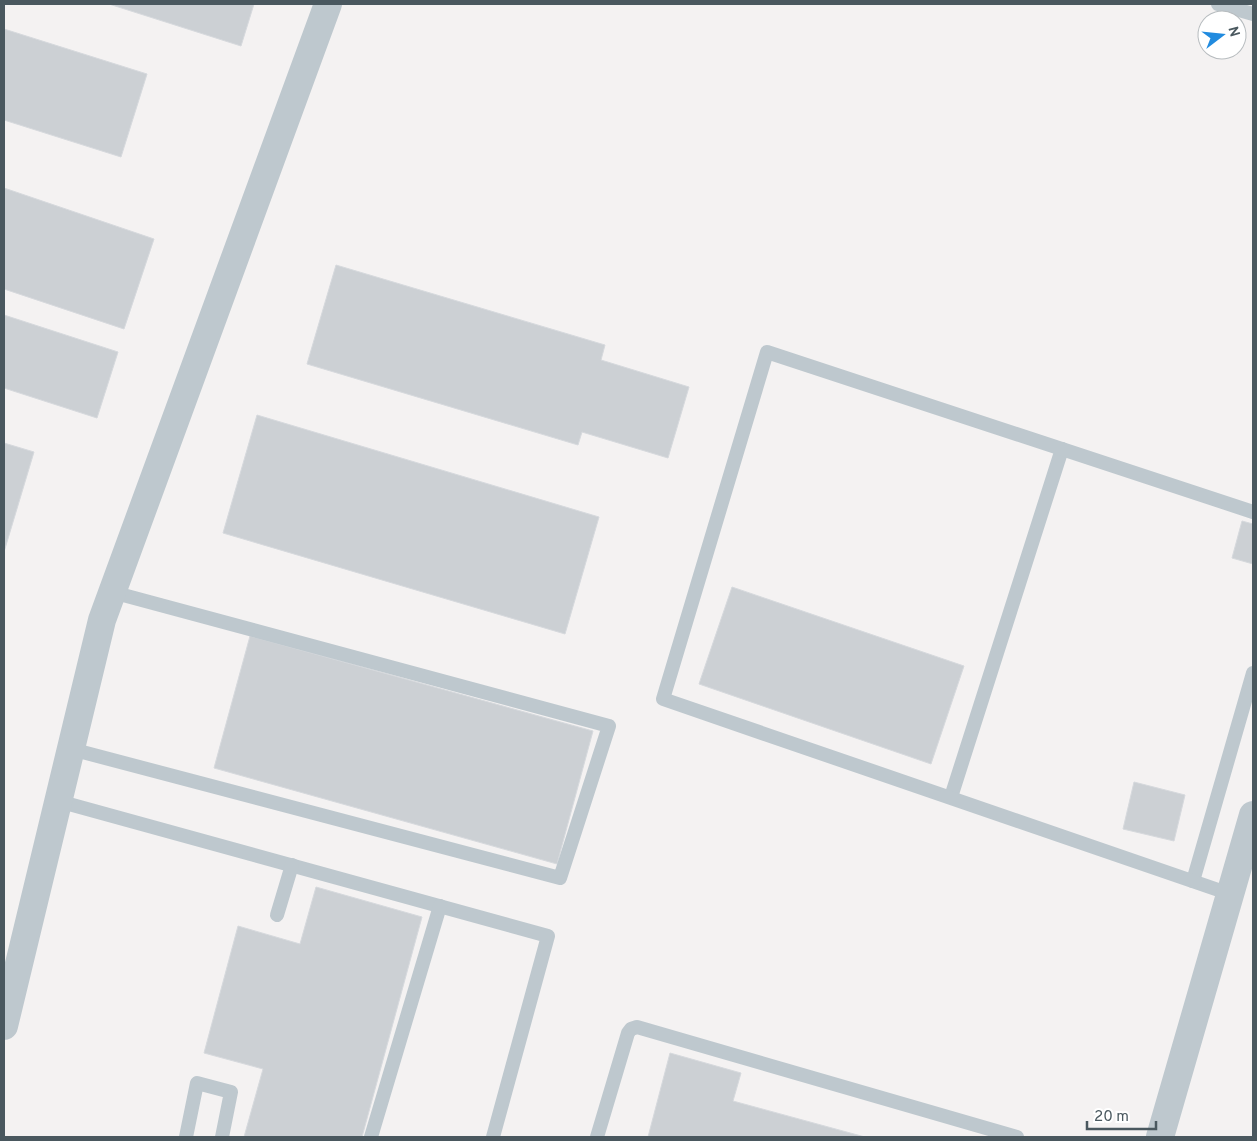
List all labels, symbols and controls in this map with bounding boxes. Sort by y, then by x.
north arrow [1197,10,1247,60]
text: N [1223,25,1243,39]
scale bar [1087,1098,1156,1130]
text: 20 m [1094,1108,1129,1127]

